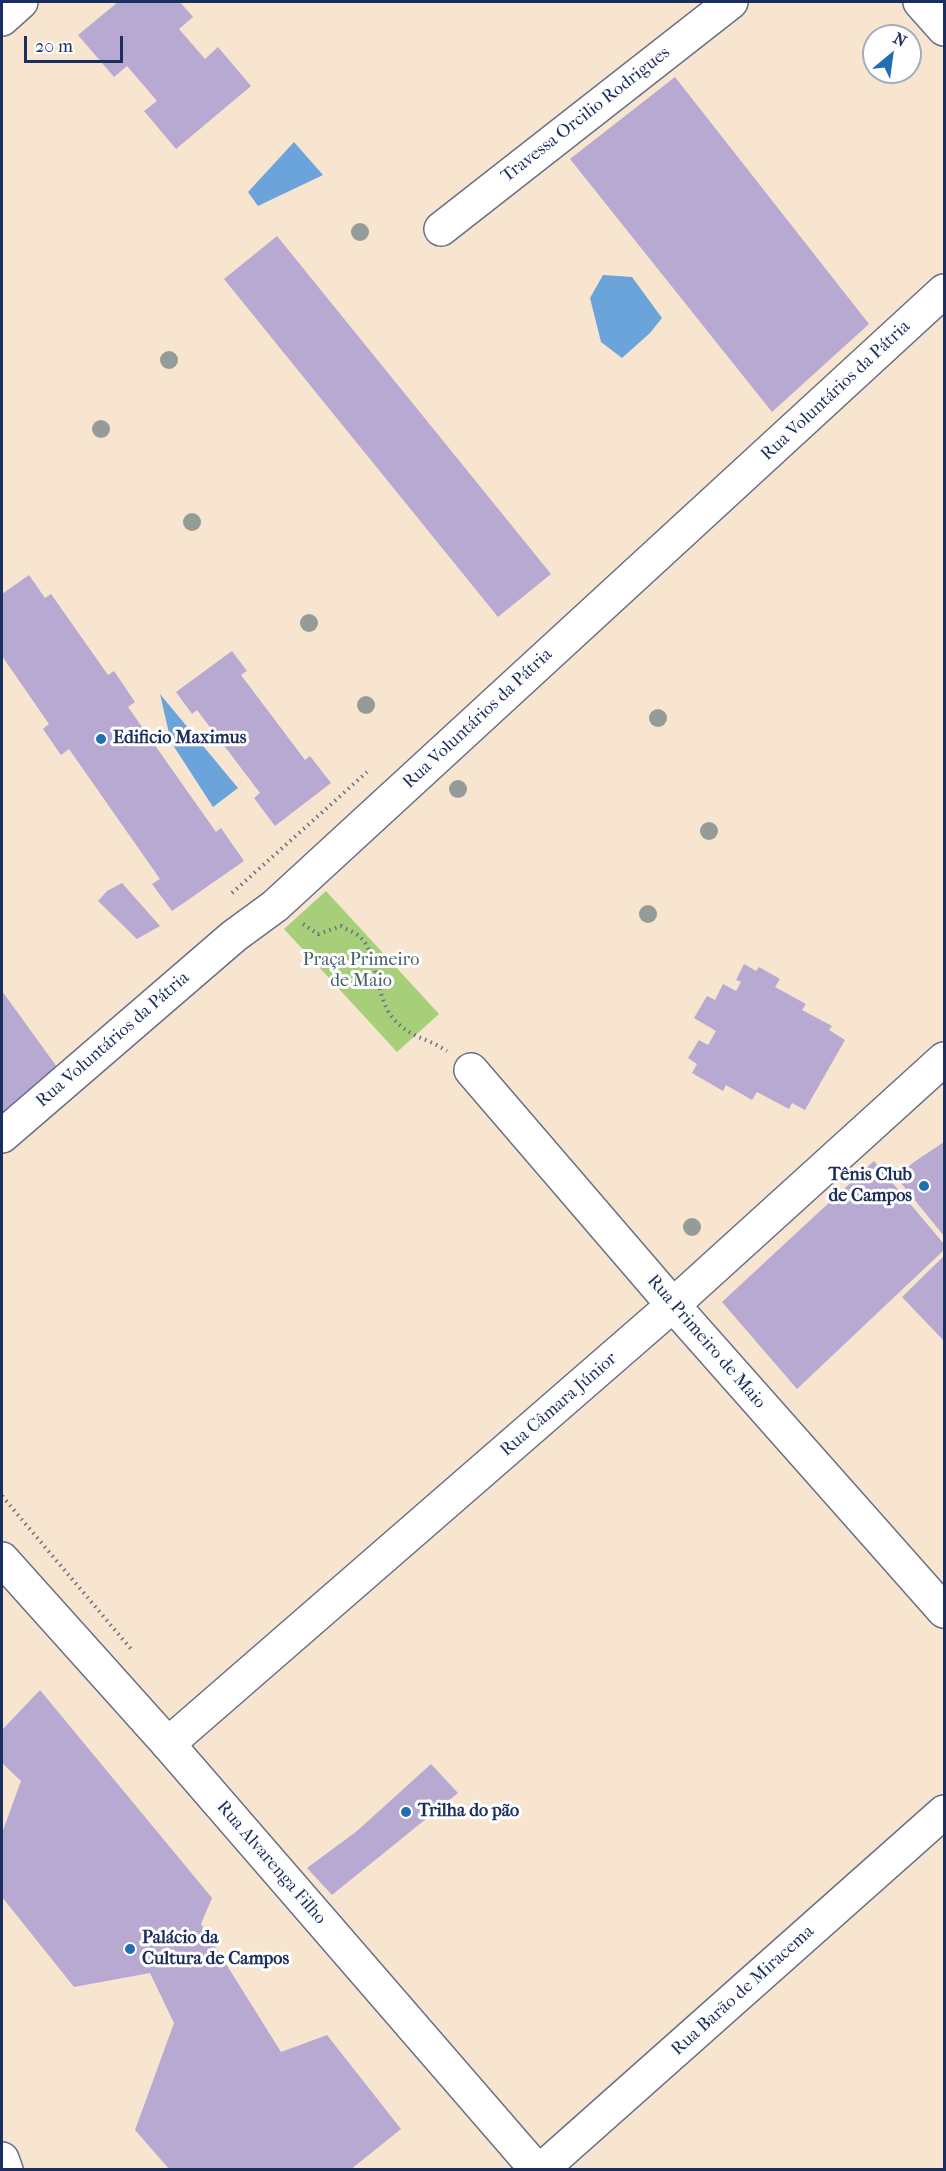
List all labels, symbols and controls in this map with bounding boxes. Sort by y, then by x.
scale bar [27,24,126,62]
north arrow [862,24,922,84]
text: N [890,28,910,51]
text: 20 m [35,36,73,57]
street label: Travessa Orcilio Rodrigues [497,42,675,188]
street label: Rua Voluntários da Pátria [757,316,915,466]
street label: Rua Voluntários da Pátria [399,644,557,794]
place label: Edificio Maximus [113,728,246,750]
marker: Edificio Maximus [94,732,108,746]
park label: Praça Primeiro de Maio [303,950,419,992]
street label: Rua Voluntários da Pátria [32,968,194,1112]
place label: Tênis Club de Campos [828,1165,912,1208]
marker: Tênis Club de Campos [917,1179,931,1193]
street label: Rua Primeiro de Maio [642,1271,770,1413]
street label: Rua Câmara Júnior [496,1348,622,1462]
street label: Rua Alvarenga Filho [212,1797,330,1929]
place label: Trilha do pão [418,1801,519,1823]
marker: Trilha do pão [399,1805,413,1819]
street label: Rua Barão de Miracema [667,1921,819,2061]
place label: Palácio da Cultura de Campos [142,1928,289,1970]
marker: Palácio da Cultura de Campos [123,1942,137,1956]

